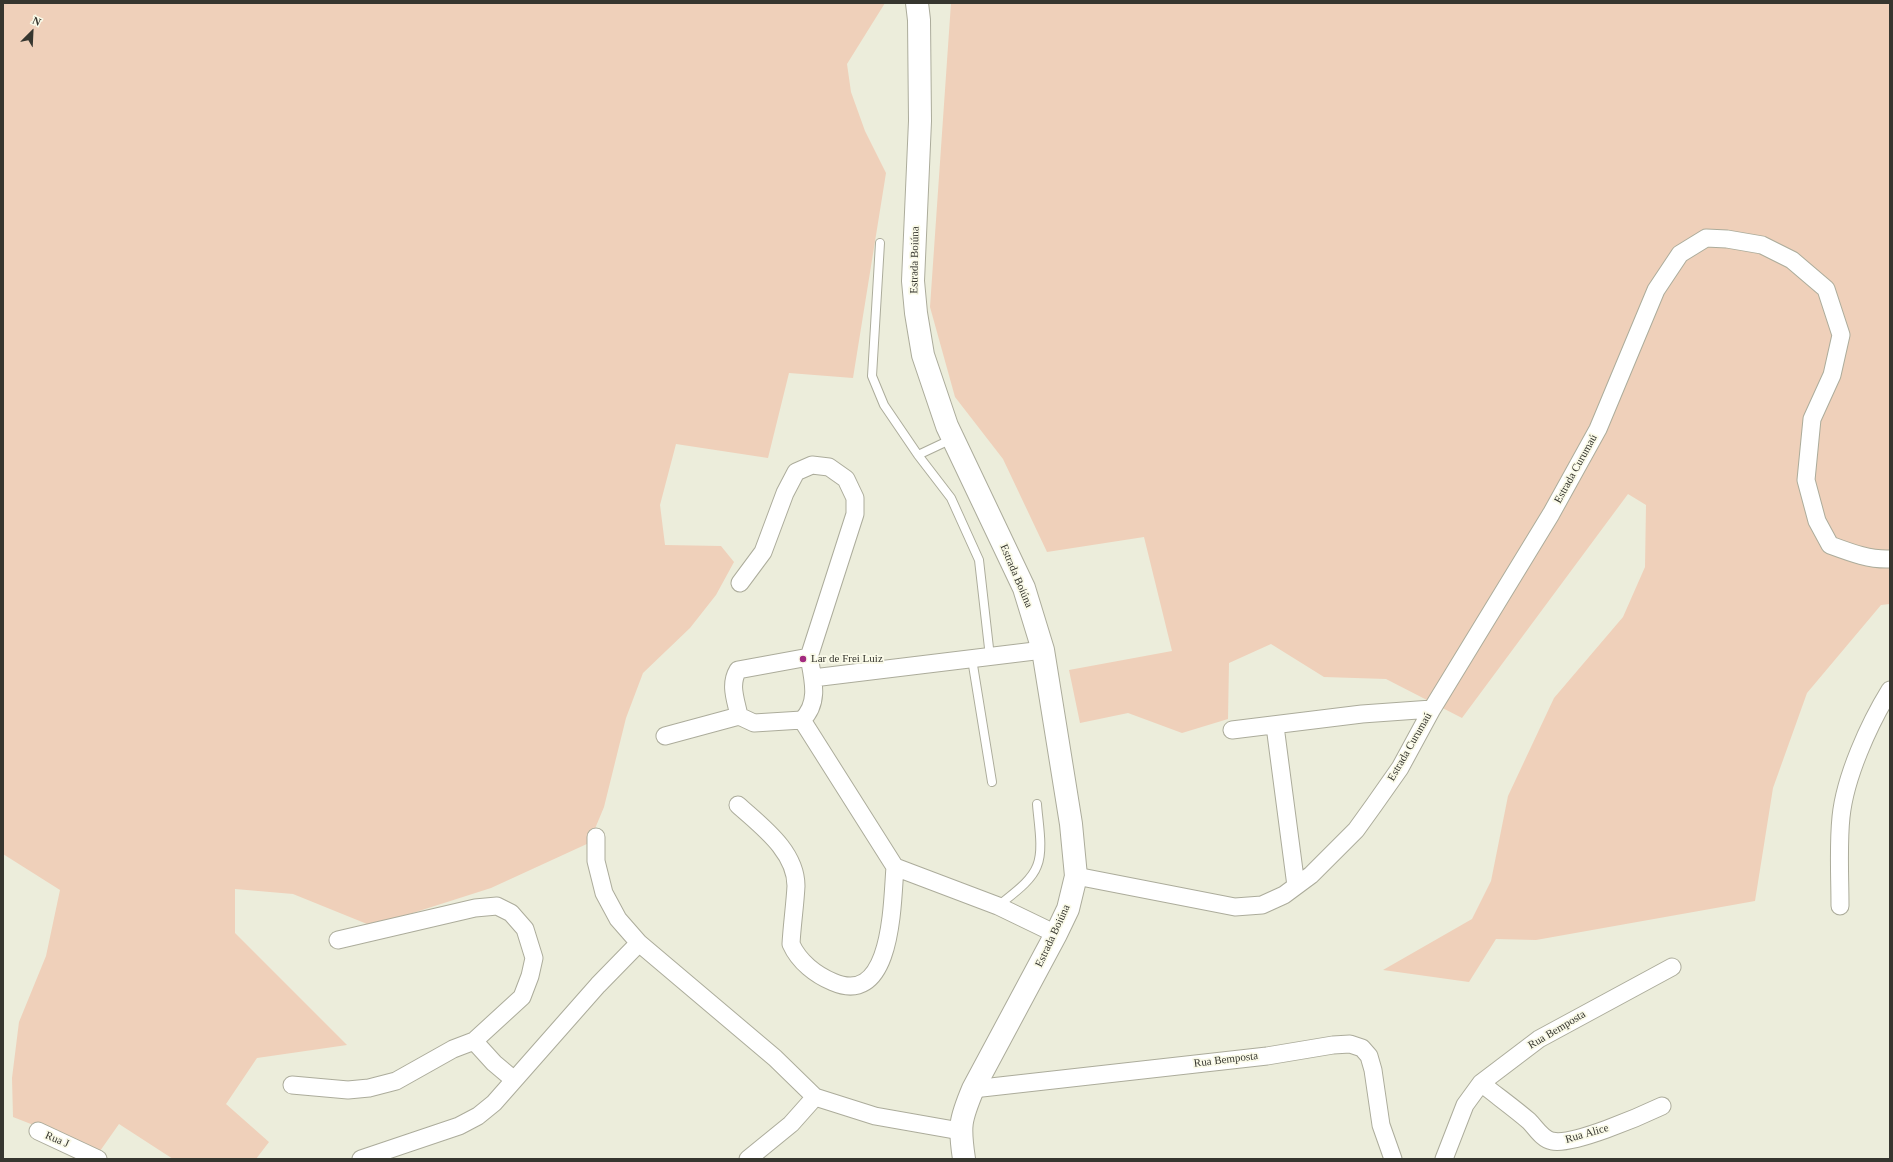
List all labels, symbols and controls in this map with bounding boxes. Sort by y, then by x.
north arrow [12,12,52,52]
text: N [31,14,43,28]
street label: Estrada Boiúna [908,226,922,294]
street label: Estrada Curumaú [1552,432,1600,506]
street label: Estrada Boiúna [997,542,1035,610]
place label: Lar de Frei Luiz [811,652,883,666]
marker: Lar de Frei Luiz [798,654,808,664]
street label: Estrada Curumaú [1385,710,1435,784]
street label: Estrada Boiúna [1033,903,1073,969]
street label: Rua Bemposta [1526,1008,1588,1052]
street label: Rua Bemposta [1193,1050,1259,1070]
street label: Rua Alice [1564,1122,1610,1146]
street label: Rua J [43,1129,71,1151]

